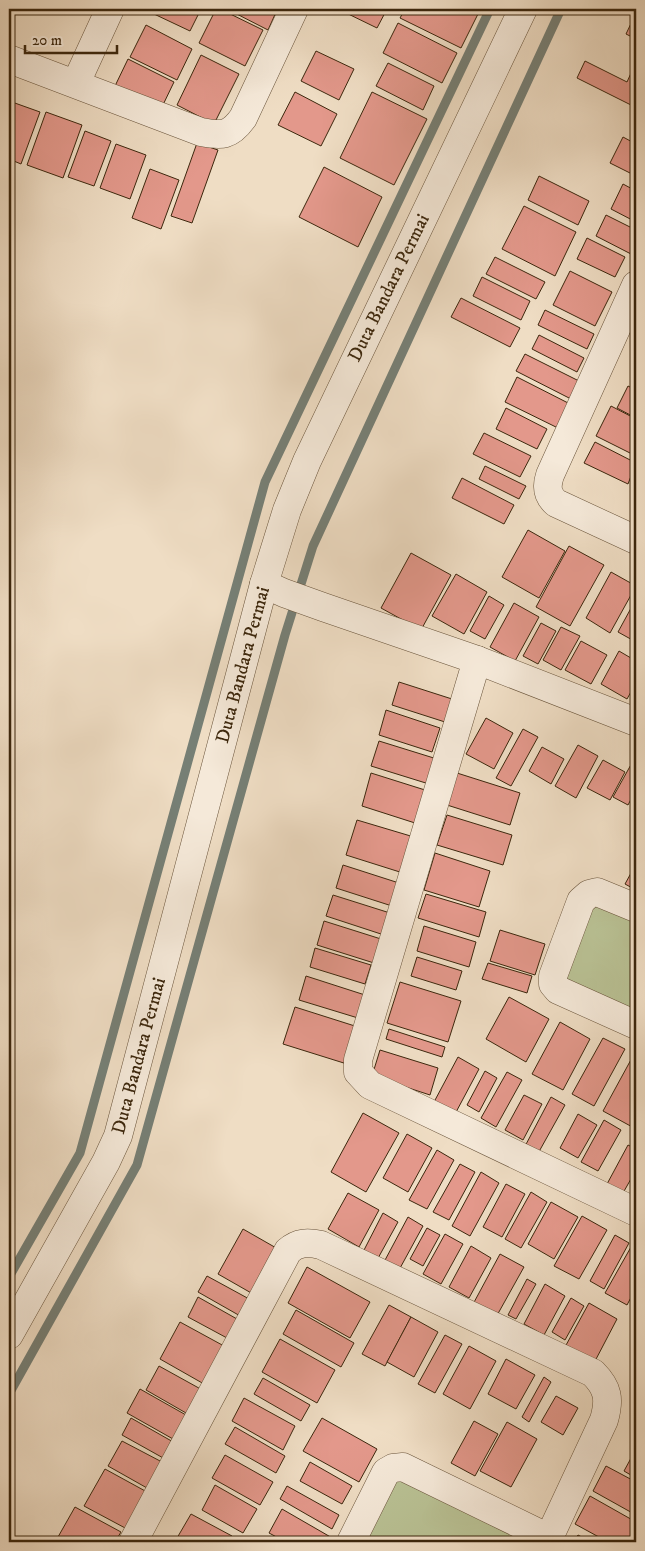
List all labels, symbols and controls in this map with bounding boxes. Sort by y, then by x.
scale bar [25,22,118,54]
text: 20 m [32,31,62,50]
street label: Duta Bandara Permai [343,210,435,366]
street label: Duta Bandara Permai [211,584,275,746]
street label: Duta Bandara Permai [107,975,171,1137]

